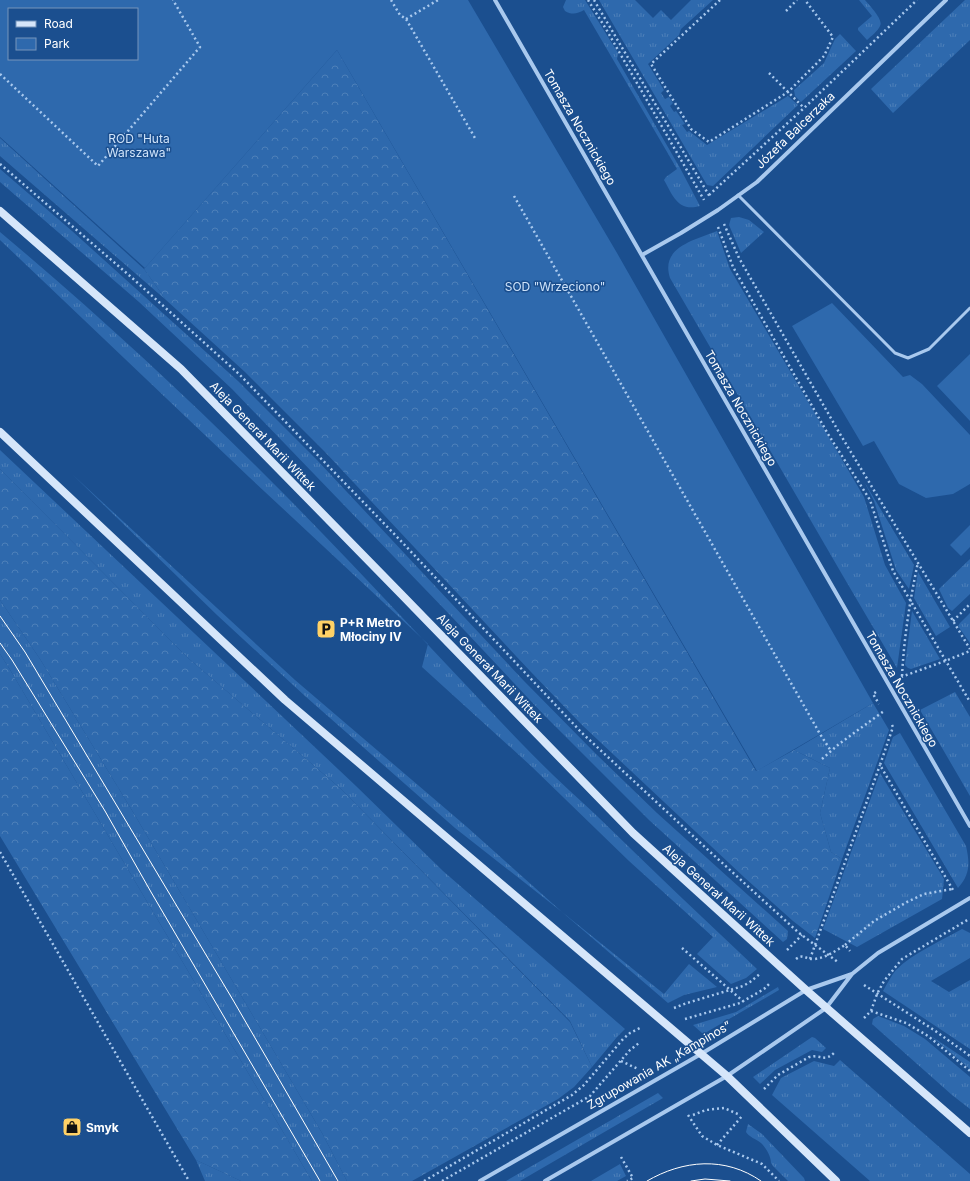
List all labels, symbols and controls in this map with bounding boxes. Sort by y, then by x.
legend [8,8,138,60]
text: Road [44,16,73,31]
text: Park [44,36,70,51]
street label: Tomasza Nocznickiego [541,66,619,188]
street label: Józefa Balcerzaka [752,88,838,172]
park label: ROD "Huta Warszawa" [107,131,171,160]
park label: SOD "Wrzeciono" [505,279,605,294]
street label: Tomasza Nocznickiego [702,347,780,469]
street label: Aleja Generał Marii Wittek [207,378,319,494]
street label: Aleja Generał Marii Wittek [434,610,546,726]
place label: P+R Metro Młociny IV [340,615,402,644]
parking icon: P+R Metro Młociny IV [315,618,337,640]
street label: Tomasza Nocznickiego [863,628,941,750]
street label: Aleja Generał Marii Wittek [660,841,779,950]
street label: Zgrupowania AK „Kampinos” [584,1018,734,1112]
shop icon: Smyk [61,1116,83,1138]
place label: Smyk [86,1120,119,1135]

